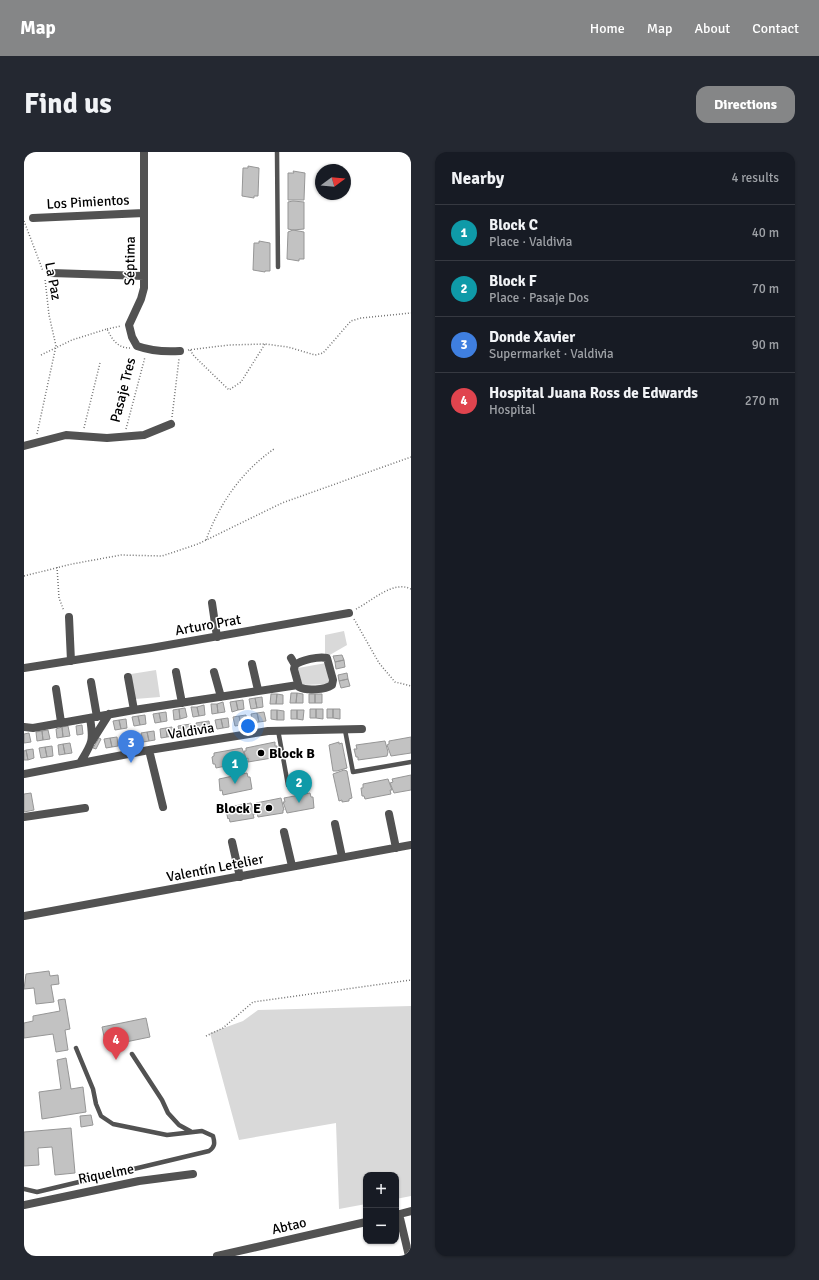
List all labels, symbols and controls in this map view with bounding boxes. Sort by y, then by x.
text: Map [20,16,56,40]
text: Home [590,20,625,37]
text: Map [647,20,672,37]
text: About [694,20,730,37]
text: Contact [752,20,799,37]
button: Directions [696,86,795,123]
text: Find us [24,87,112,121]
north arrow [315,164,351,200]
text: Nearby [451,168,504,189]
text: 4 results [731,170,779,186]
street label: Los Pimientos [46,191,130,213]
text: Block C [489,216,538,234]
text: 1 [460,225,468,241]
text: 40 m [752,225,779,241]
text: Place · Valdivia [489,234,572,250]
street label: Séptima [121,236,139,286]
street label: La Paz [41,261,65,301]
text: Block F [489,272,537,290]
text: 2 [460,281,468,297]
text: 70 m [752,281,779,297]
text: Place · Pasaje Dos [489,290,589,306]
text: Donde Xavier [489,328,575,346]
text: 3 [460,337,468,353]
text: 90 m [752,337,779,353]
text: Supermarket · Valdivia [489,346,614,362]
street label: Pasaje Tres [107,356,139,424]
text: Hospital Juana Ross de Edwards [489,384,698,402]
text: 4 [460,393,468,409]
text: 270 m [745,393,779,409]
text: Hospital [489,402,536,418]
street label: Arturo Prat [174,611,242,639]
your location [238,716,258,736]
street label: Valdivia [167,719,215,743]
pin: 3 [118,730,144,763]
place label: Block B [269,745,315,762]
marker: Block B [256,748,266,758]
pin: 1 [222,751,248,784]
pin: 2 [286,770,312,803]
place label: Block E [216,800,261,817]
marker: Block E [264,803,274,813]
street label: Valentín Letelier [165,850,266,886]
pin: 4 [103,1027,129,1060]
street label: Riquelme [77,1160,135,1188]
map controls [363,1172,399,1244]
button: + [363,1172,399,1208]
button: − [363,1208,399,1244]
street label: Abtao [270,1214,308,1238]

